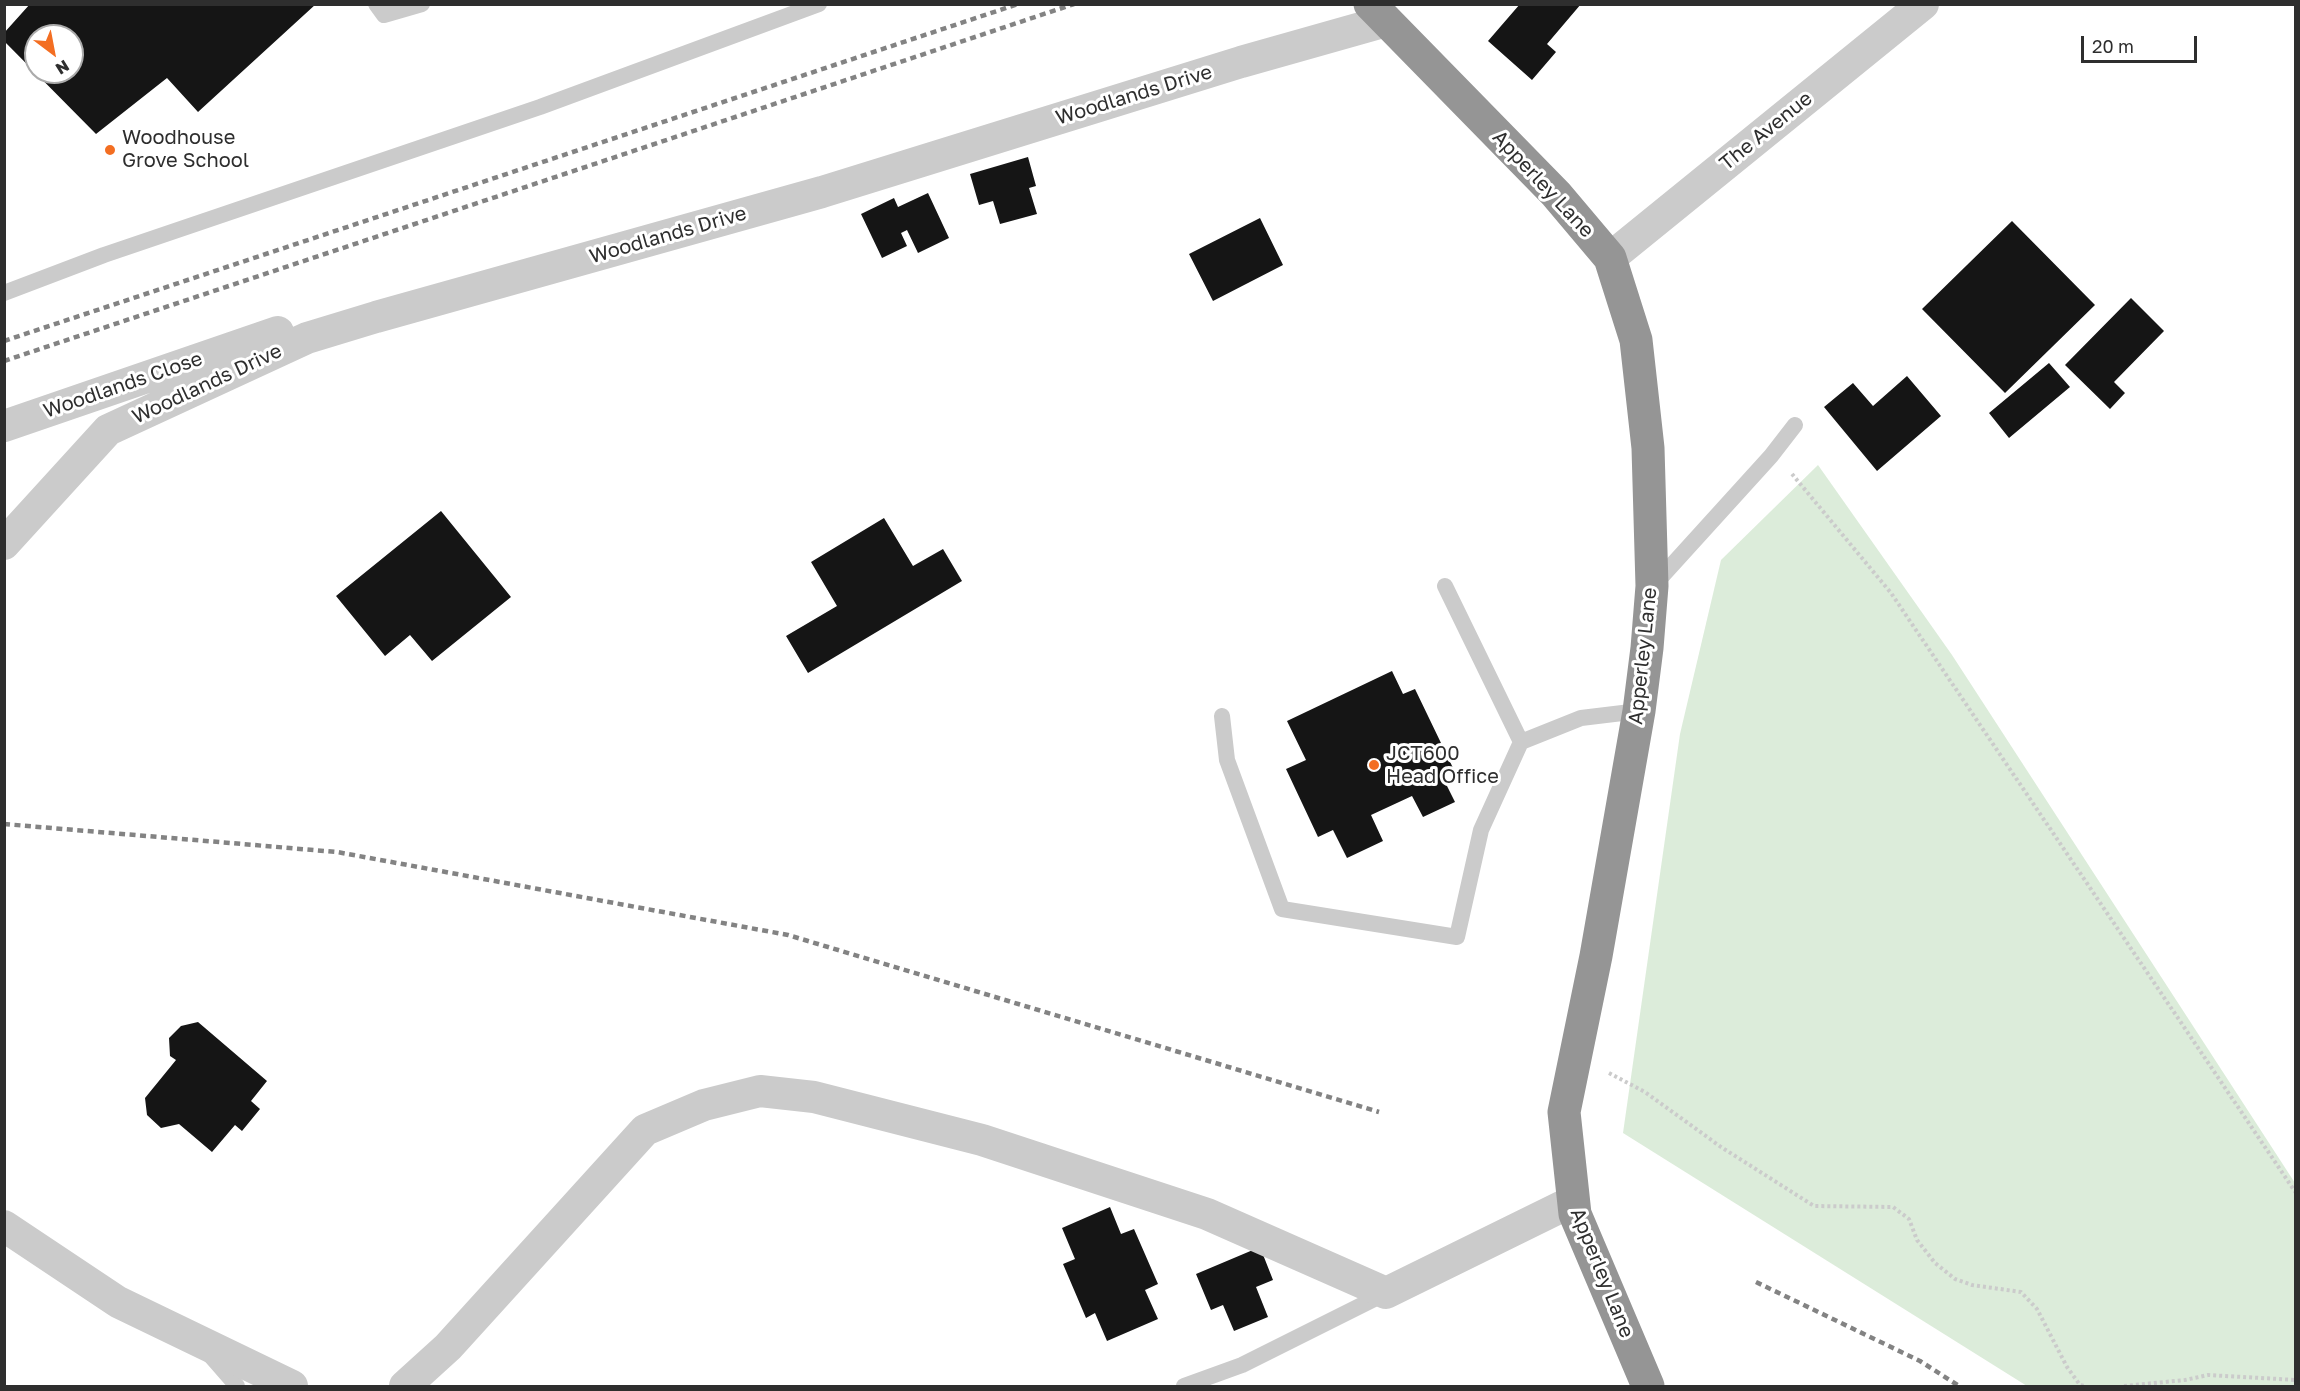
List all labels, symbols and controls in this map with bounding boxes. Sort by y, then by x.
north arrow [24,24,84,84]
scale bar [2084,24,2200,62]
text: 20 m [2092,35,2134,57]
text: N [52,56,73,79]
street label: Woodlands Drive [1053,60,1215,130]
street label: The Avenue [1715,86,1817,176]
street label: Apperley Lane [1487,125,1599,243]
place label: Woodhouse Grove School [122,126,249,173]
marker: Woodhouse Grove School [103,143,117,157]
street label: Woodlands Drive [587,201,749,269]
street label: Woodlands Drive [128,339,286,429]
street label: Woodlands Close [40,347,206,423]
street label: Apperley Lane [1624,586,1662,726]
place label: JCT600 Head Office [1386,742,1499,789]
marker: JCT600 Head Office [1367,758,1381,772]
street label: Apperley Lane [1565,1205,1639,1341]

